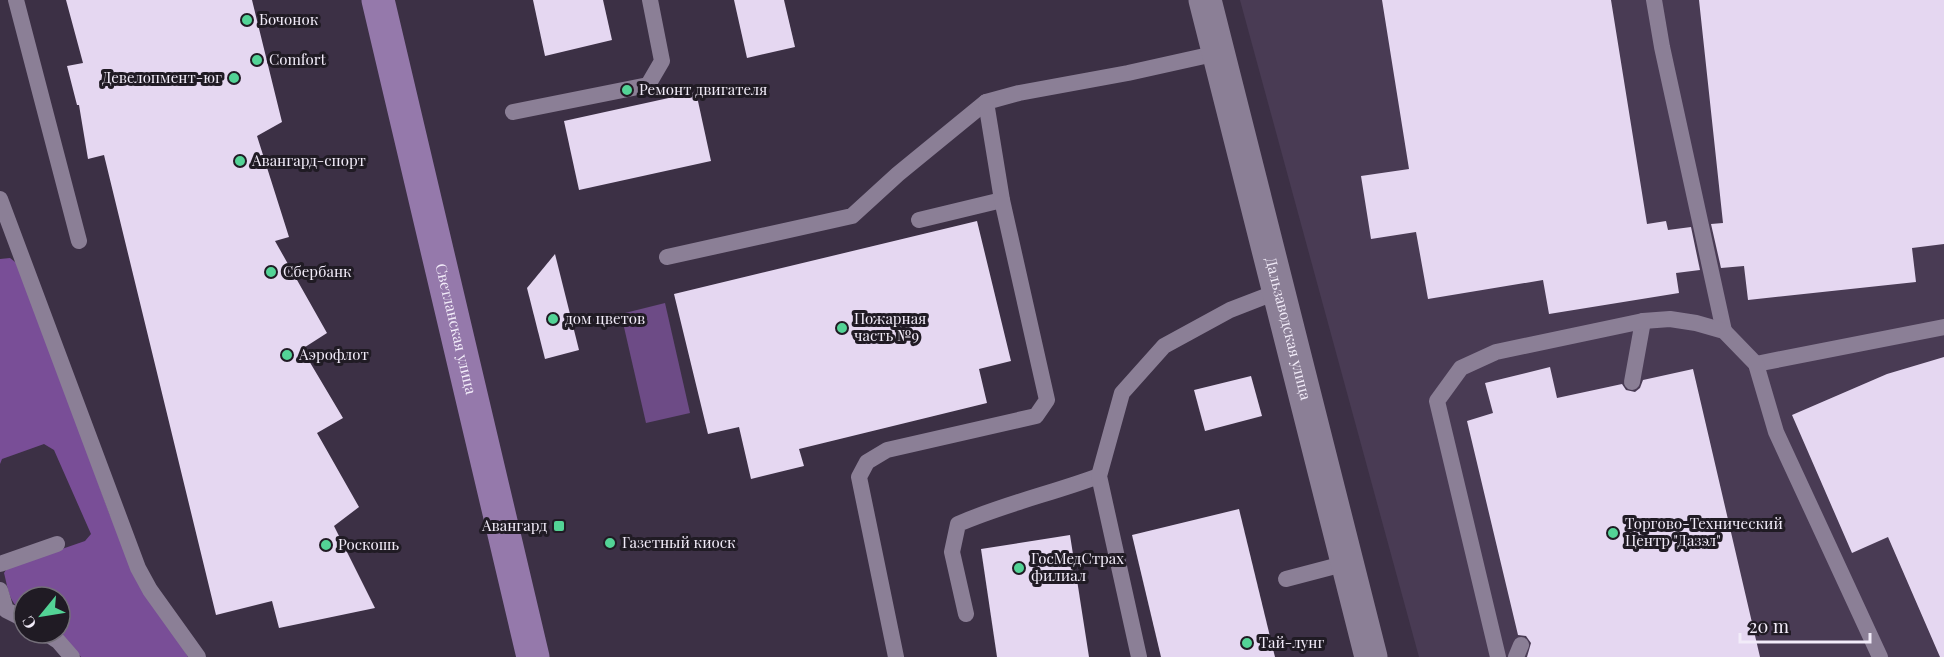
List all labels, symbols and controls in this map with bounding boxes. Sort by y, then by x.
place label: Бочонок [259,9,319,29]
marker: Бочонок [240,13,254,27]
place label: Comfort [269,49,326,69]
marker: Comfort [250,53,264,67]
place label: Девелопмент-юг [102,67,222,87]
marker: Девелопмент-юг [227,71,241,85]
place label: Ремонт двигателя [639,79,767,99]
marker: Ремонт двигателя [620,83,634,97]
place label: Авангард-спорт [251,150,366,170]
marker: Авангард-спорт [233,154,247,168]
street label: Дальзаводская улица [1261,255,1317,403]
place label: Сбербанк [283,261,352,281]
street label: Светланская улица [431,261,482,397]
marker: Сбербанк [264,265,278,279]
place label: дом цветов [565,308,645,328]
place label: Пожарная часть №9 [854,308,926,345]
marker: дом цветов [546,312,560,326]
marker: Пожарная часть №9 [835,321,849,335]
place label: Аэрофлот [298,344,369,364]
marker: Аэрофлот [280,348,294,362]
place label: Торгово-Технический Центр "Дазэл" [1625,513,1783,550]
place label: Авангард [481,515,547,535]
marker: Авангард [552,519,566,533]
marker: Торгово-Технический Центр "Дазэл" [1606,526,1620,540]
place label: Газетный киоск [622,532,736,552]
place label: Роскошь [338,534,399,554]
marker: Газетный киоск [603,536,617,550]
marker: Роскошь [319,538,333,552]
place label: ГосМедСтрах филиал [1031,548,1124,585]
marker: ГосМедСтрах филиал [1012,561,1026,575]
north arrow [12,585,72,645]
scale bar [1740,606,1870,644]
text: С [17,613,40,633]
text: 20 m [1749,614,1789,638]
place label: Тай-лунг [1259,632,1324,652]
marker: Тай-лунг [1240,636,1254,650]

